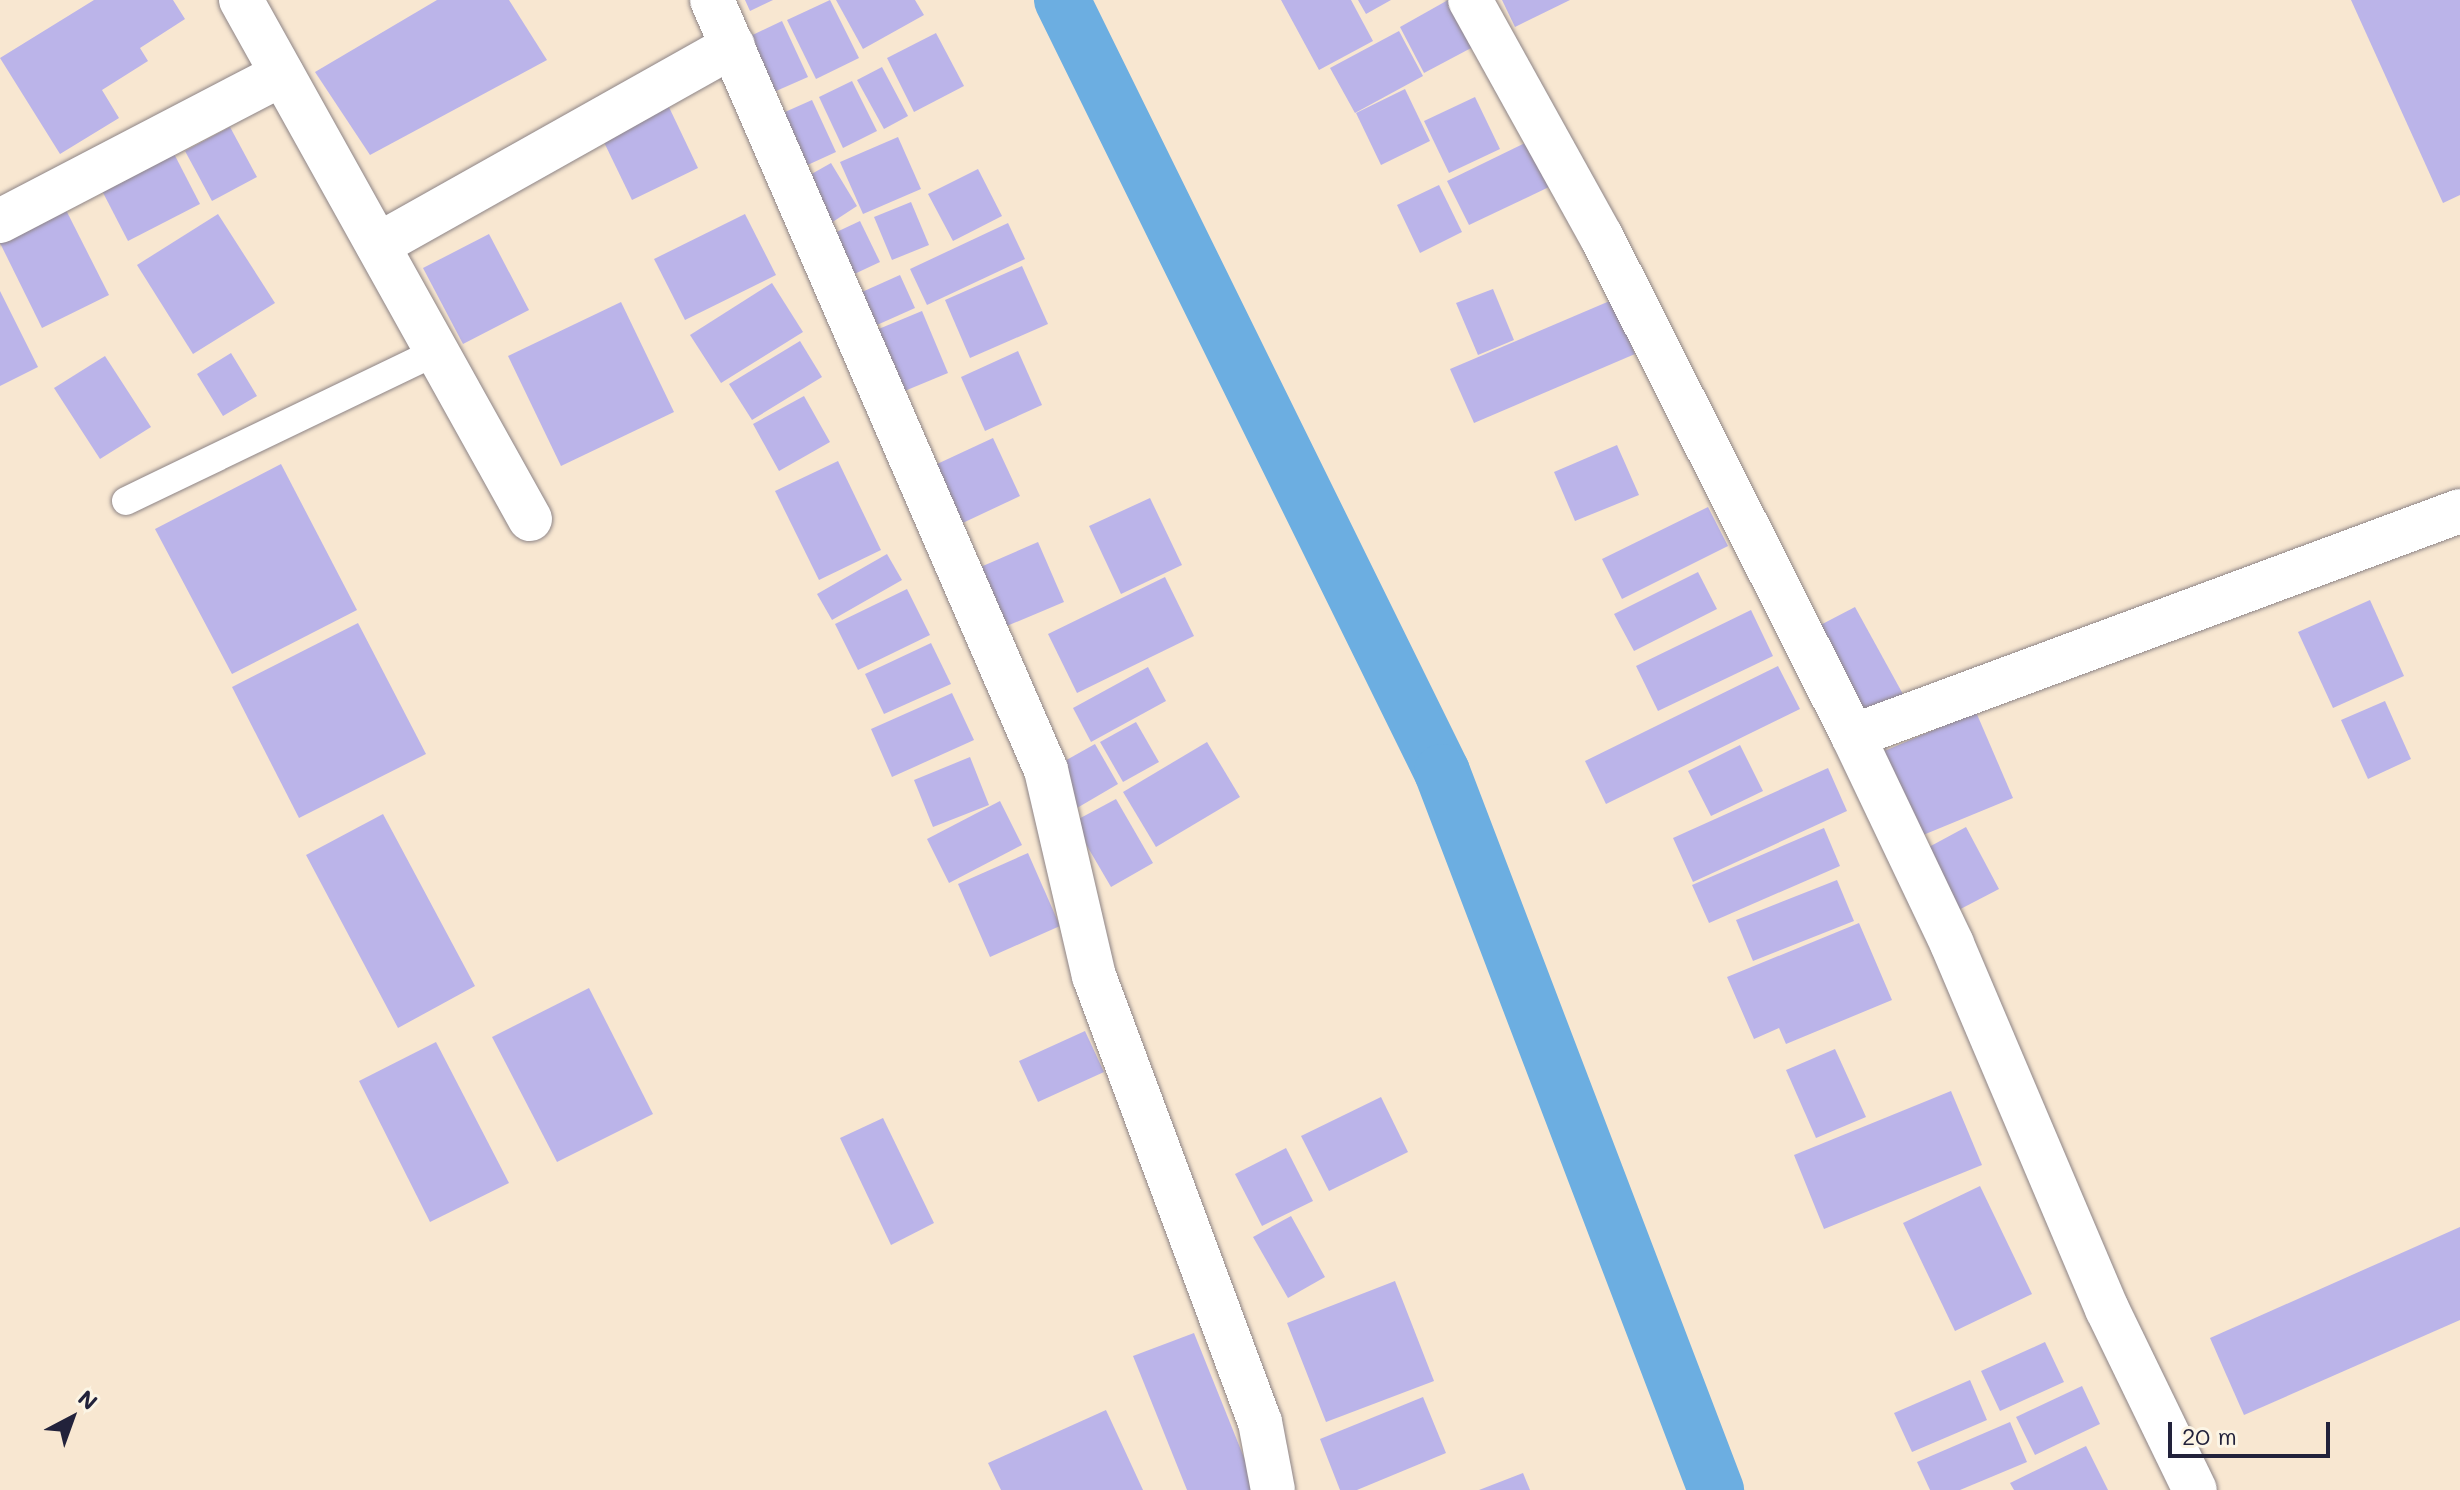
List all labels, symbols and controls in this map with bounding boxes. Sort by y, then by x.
north arrow [32,1378,112,1458]
text: N [72,1383,104,1416]
scale bar [2172,1406,2334,1456]
text: 20 m [2182,1420,2237,1451]

